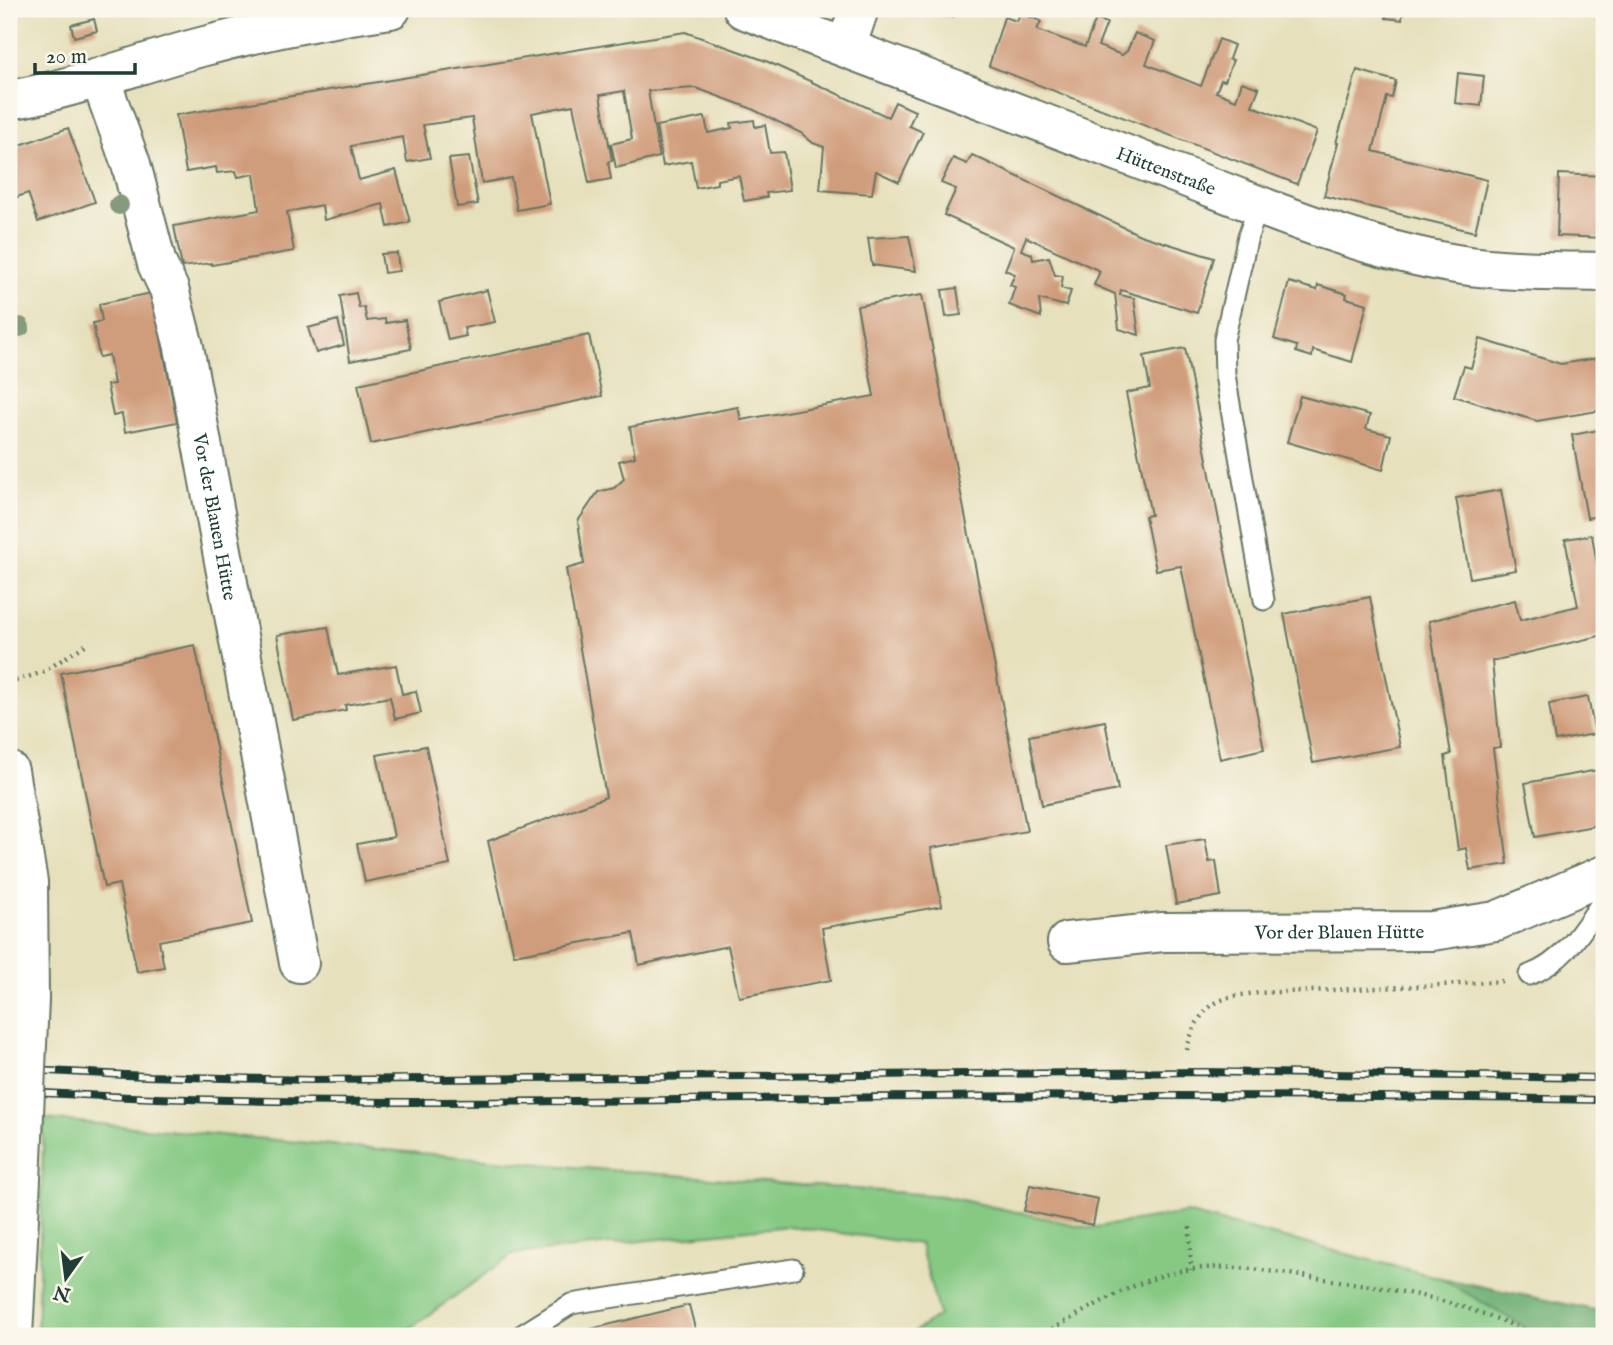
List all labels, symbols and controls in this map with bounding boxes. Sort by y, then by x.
scale bar [35,32,135,76]
text: 20 m [46,44,87,71]
street label: Hüttenstraße [1112,142,1219,202]
street label: Vor der Blauen Hütte [186,431,241,603]
street label: Vor der Blauen Hütte [1254,921,1424,946]
north arrow [32,1244,102,1314]
text: N [51,1279,74,1306]

